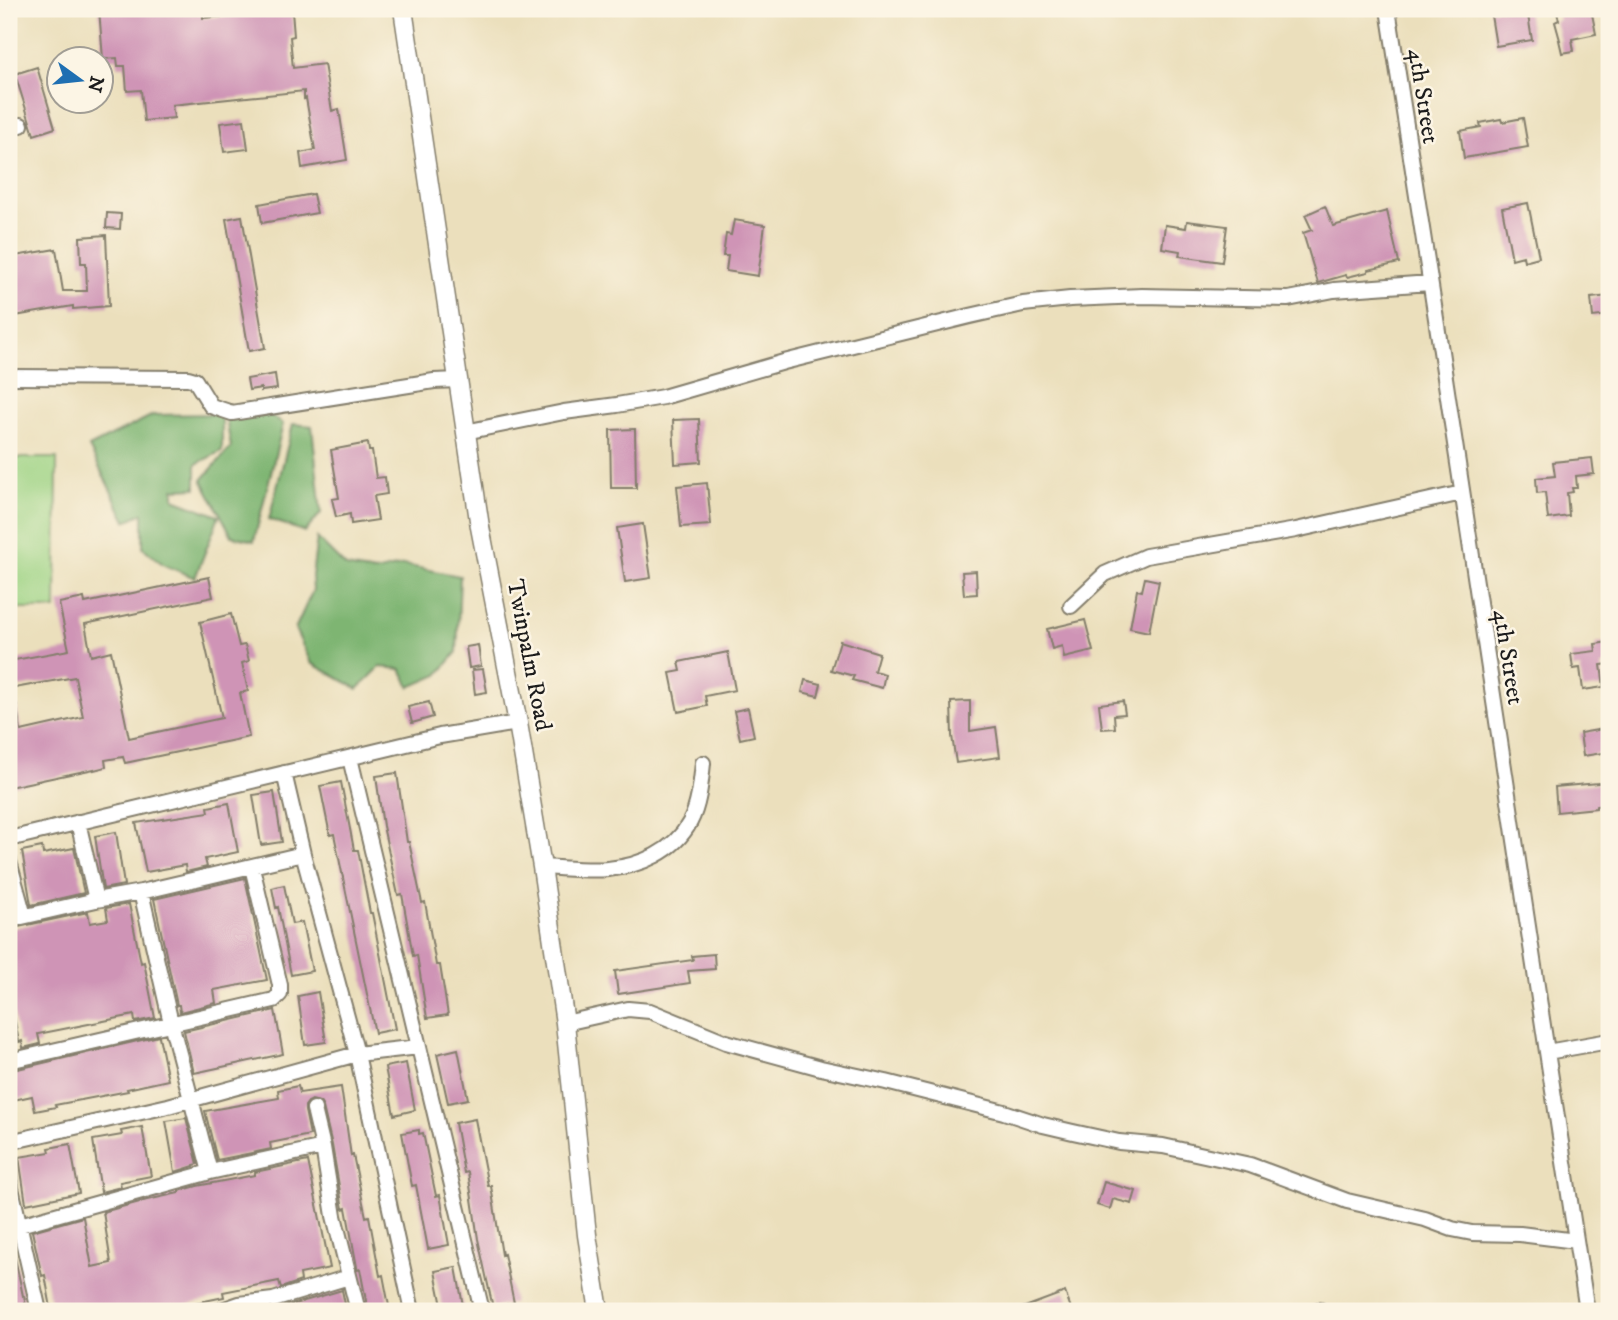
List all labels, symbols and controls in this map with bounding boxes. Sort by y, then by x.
north arrow [46,46,116,116]
street label: 4th Street [1401,46,1445,146]
text: N [82,73,108,95]
street label: Twinpalm Road [500,577,558,734]
street label: 4th Street [1486,607,1530,707]

